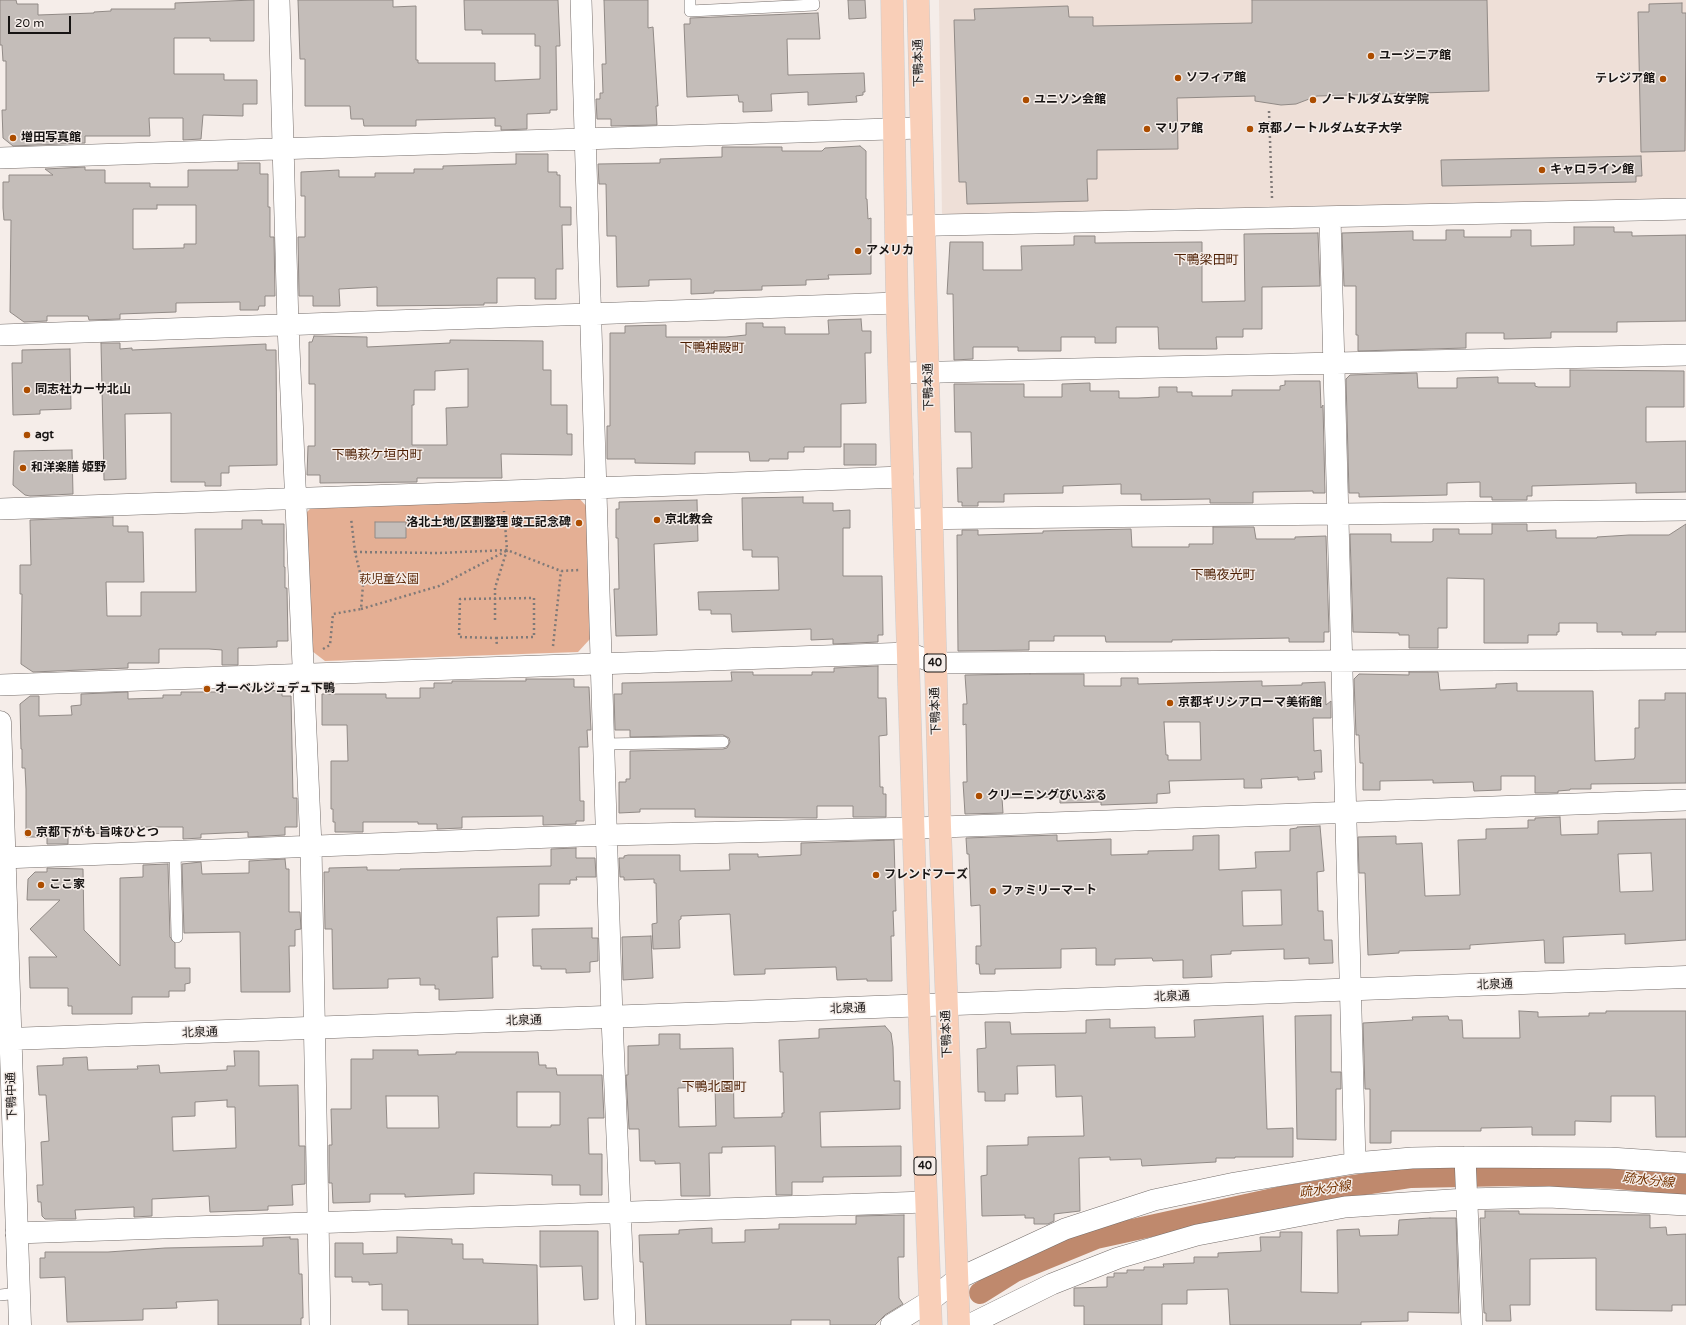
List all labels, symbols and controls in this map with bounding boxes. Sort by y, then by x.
scale bar [10,8,73,34]
text: 20 m [15,16,44,30]
street label: 下鴨本通 [911,39,927,87]
place label: ユージニア館 [1379,49,1451,63]
marker: ユージニア館 [1366,51,1376,61]
place label: ソフィア館 [1186,71,1246,85]
place label: テレジア館 [1595,72,1655,86]
marker: ソフィア館 [1173,73,1183,83]
marker: テレジア館 [1658,74,1668,84]
place label: ユニソン会館 [1034,93,1106,107]
place label: ノートルダム女学院 [1321,93,1429,107]
marker: ユニソン会館 [1021,95,1031,105]
marker: ノートルダム女学院 [1308,95,1318,105]
place label: マリア館 [1155,122,1203,136]
place label: 京都ノートルダム女子大学 [1258,122,1402,136]
marker: マリア館 [1142,124,1152,134]
marker: 京都ノートルダム女子大学 [1245,124,1255,134]
place label: 増田写真館 [21,131,81,145]
marker: 増田写真館 [8,133,18,143]
place label: キャロライン館 [1550,163,1634,177]
marker: キャロライン館 [1537,165,1547,175]
place label: アメリカ [866,244,914,258]
marker: アメリカ [853,246,863,256]
district label: 下鴨梁田町 [1174,253,1238,269]
district label: 下鴨神殿町 [680,341,744,357]
street label: 下鴨本通 [921,363,937,411]
place label: 同志社カーサ北山 [35,383,131,397]
marker: 同志社カーサ北山 [22,385,32,395]
place label: agt [35,428,54,442]
marker: agt [22,430,32,440]
district label: 下鴨萩ケ垣内町 [332,448,422,464]
place label: 和洋楽膳 姫野 [31,461,106,475]
marker: 和洋楽膳 姫野 [18,463,28,473]
place label: 京北教会 [665,513,713,527]
marker: 京北教会 [652,515,662,525]
place label: 洛北土地/区劃整理 竣工記念碑 [407,516,571,530]
marker: 洛北土地/区劃整理 竣工記念碑 [574,518,584,528]
district label: 下鴨夜光町 [1191,568,1255,584]
park label: 萩児童公園 [359,573,419,587]
road number: 40 [924,654,946,672]
place label: オーベルジュデュ下鴨 [215,682,335,696]
marker: オーベルジュデュ下鴨 [202,684,212,694]
street label: 下鴨本通 [928,687,944,735]
place label: 京都ギリシアローマ美術館 [1178,696,1322,710]
marker: 京都ギリシアローマ美術館 [1165,698,1175,708]
place label: クリーニングぴいぷる [987,789,1107,803]
marker: クリーニングぴいぷる [974,791,984,801]
place label: 京都下がも 旨味ひとつ [36,826,159,840]
marker: 京都下がも 旨味ひとつ [23,828,33,838]
place label: フレンドフーズ [884,868,968,882]
marker: フレンドフーズ [871,870,881,880]
place label: ここ家 [49,878,85,892]
marker: ここ家 [36,880,46,890]
place label: ファミリーマート [1001,884,1097,898]
marker: ファミリーマート [988,886,998,896]
street label: 北泉通 [1477,977,1513,993]
street label: 北泉通 [1154,989,1190,1005]
street label: 北泉通 [830,1001,866,1017]
street label: 下鴨本通 [939,1010,955,1058]
street label: 北泉通 [506,1013,542,1029]
street label: 北泉通 [182,1025,218,1041]
street label: 下鴨中通 [4,1072,20,1120]
district label: 下鴨北園町 [682,1080,746,1096]
road number: 40 [914,1157,936,1175]
water label: 疏水分線 [1621,1171,1675,1191]
water label: 疏水分線 [1298,1179,1352,1201]

